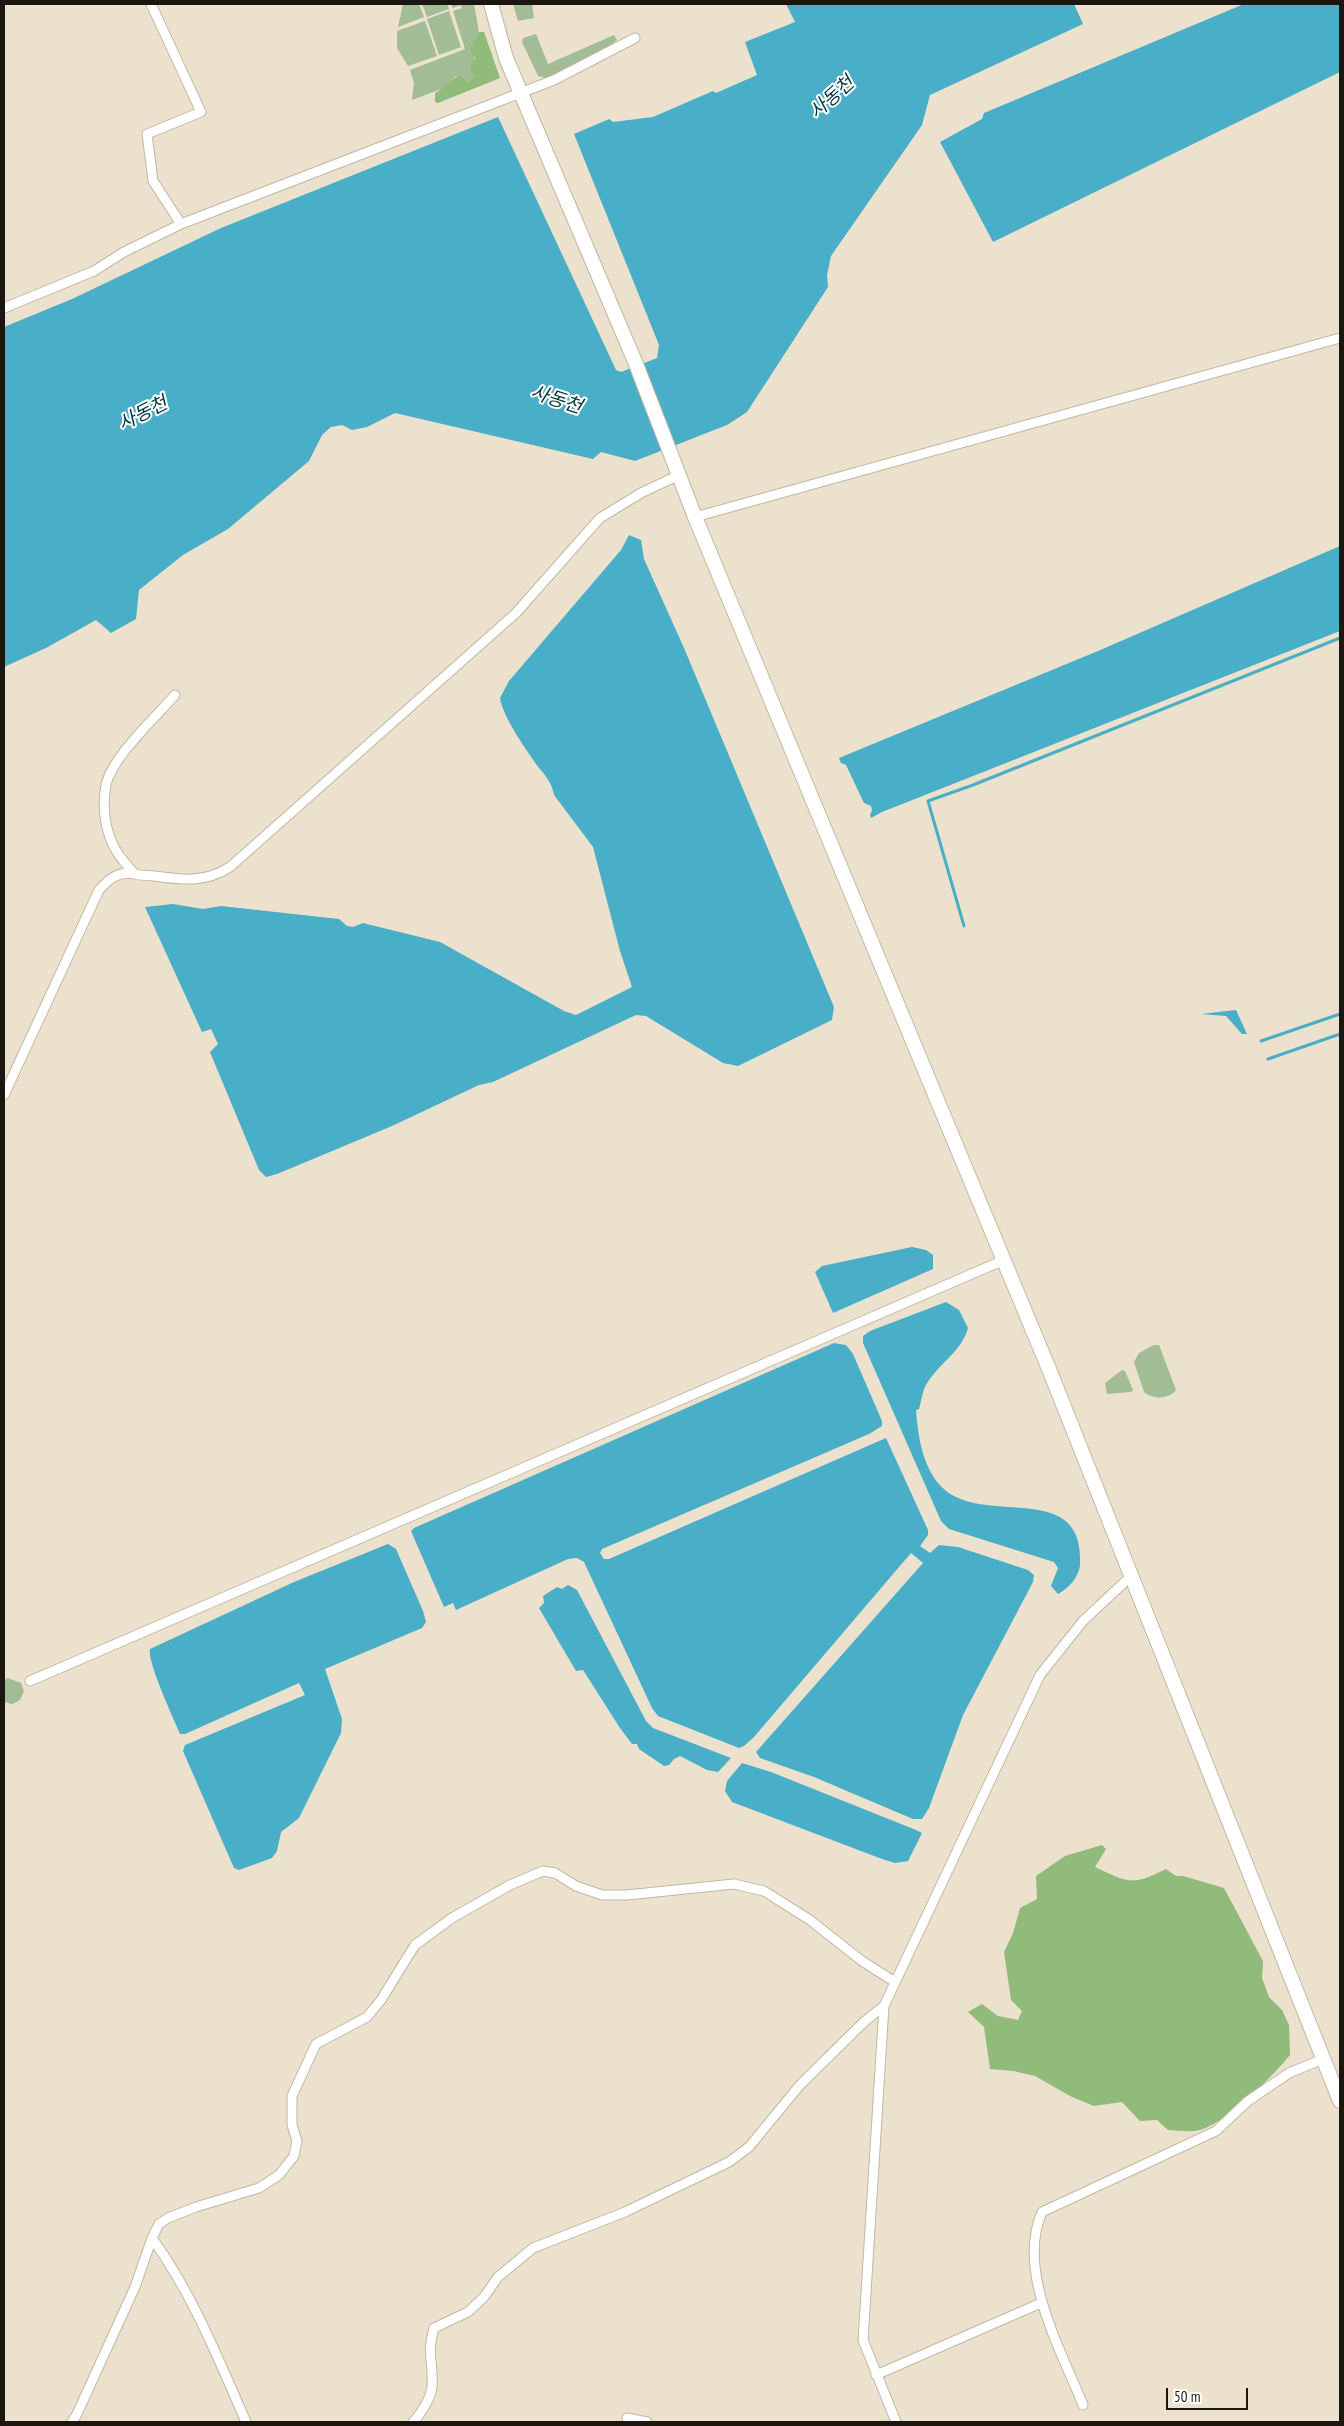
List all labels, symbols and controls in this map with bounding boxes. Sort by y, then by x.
water label: 사동천 [805,72,859,124]
water label: 사동천 [528,381,584,419]
water label: 사동천 [114,392,172,436]
scale bar [1169,2378,1252,2410]
text: 50 m [1174,2387,1200,2406]

